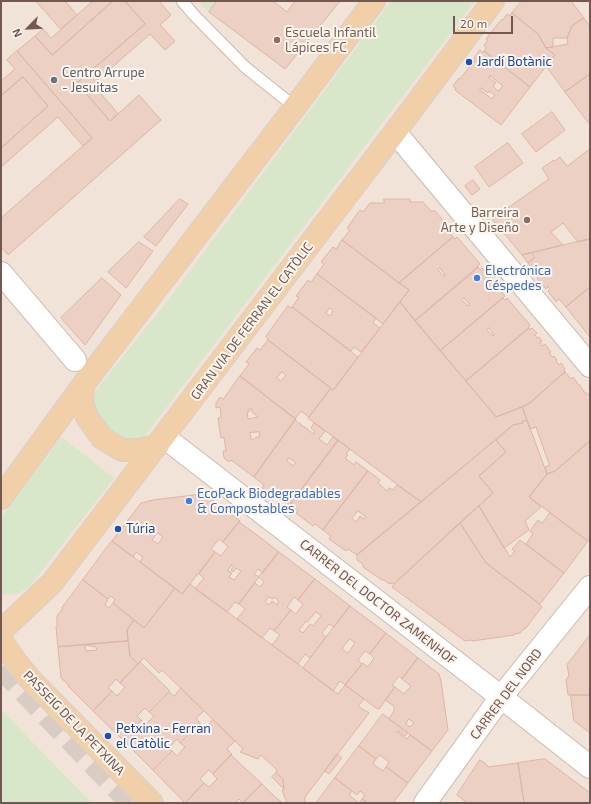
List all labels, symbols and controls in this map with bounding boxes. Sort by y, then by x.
north arrow [8,8,48,48]
scale bar [455,8,515,34]
text: 20 m [460,16,487,30]
place label: Escuela Infantil Lápices FC [285,25,376,56]
text: N [9,27,24,39]
marker: Escuela Infantil Lápices FC [272,35,282,45]
place label: Jardí Botànic [477,54,552,70]
marker: Jardí Botànic [464,57,474,67]
place label: Centro Arrupe - Jesuitas [62,65,145,96]
marker: Centro Arrupe - Jesuitas [49,75,59,85]
place label: Barreira Arte y Diseño [441,205,519,236]
marker: Barreira Arte y Diseño [522,215,532,225]
street label: GRAN VIA DE FERRAN EL CATÒLIC [188,239,316,403]
place label: Electrónica Céspedes [485,263,551,294]
marker: Electrónica Céspedes [472,273,482,283]
place label: EcoPack Biodegradables & Compostables [197,486,341,517]
marker: EcoPack Biodegradables & Compostables [184,496,194,506]
place label: Túria [126,521,155,537]
marker: Túria [113,524,123,534]
street label: CARRER DEL DOCTOR ZAMENHOF [297,536,459,668]
street label: CARRER DEL NORD [467,645,545,743]
street label: PASSEIG DE LA PETXINA [20,668,128,778]
place label: Petxina - Ferran el Catòlic [116,721,211,752]
marker: Petxina - Ferran el Catòlic [103,731,113,741]

